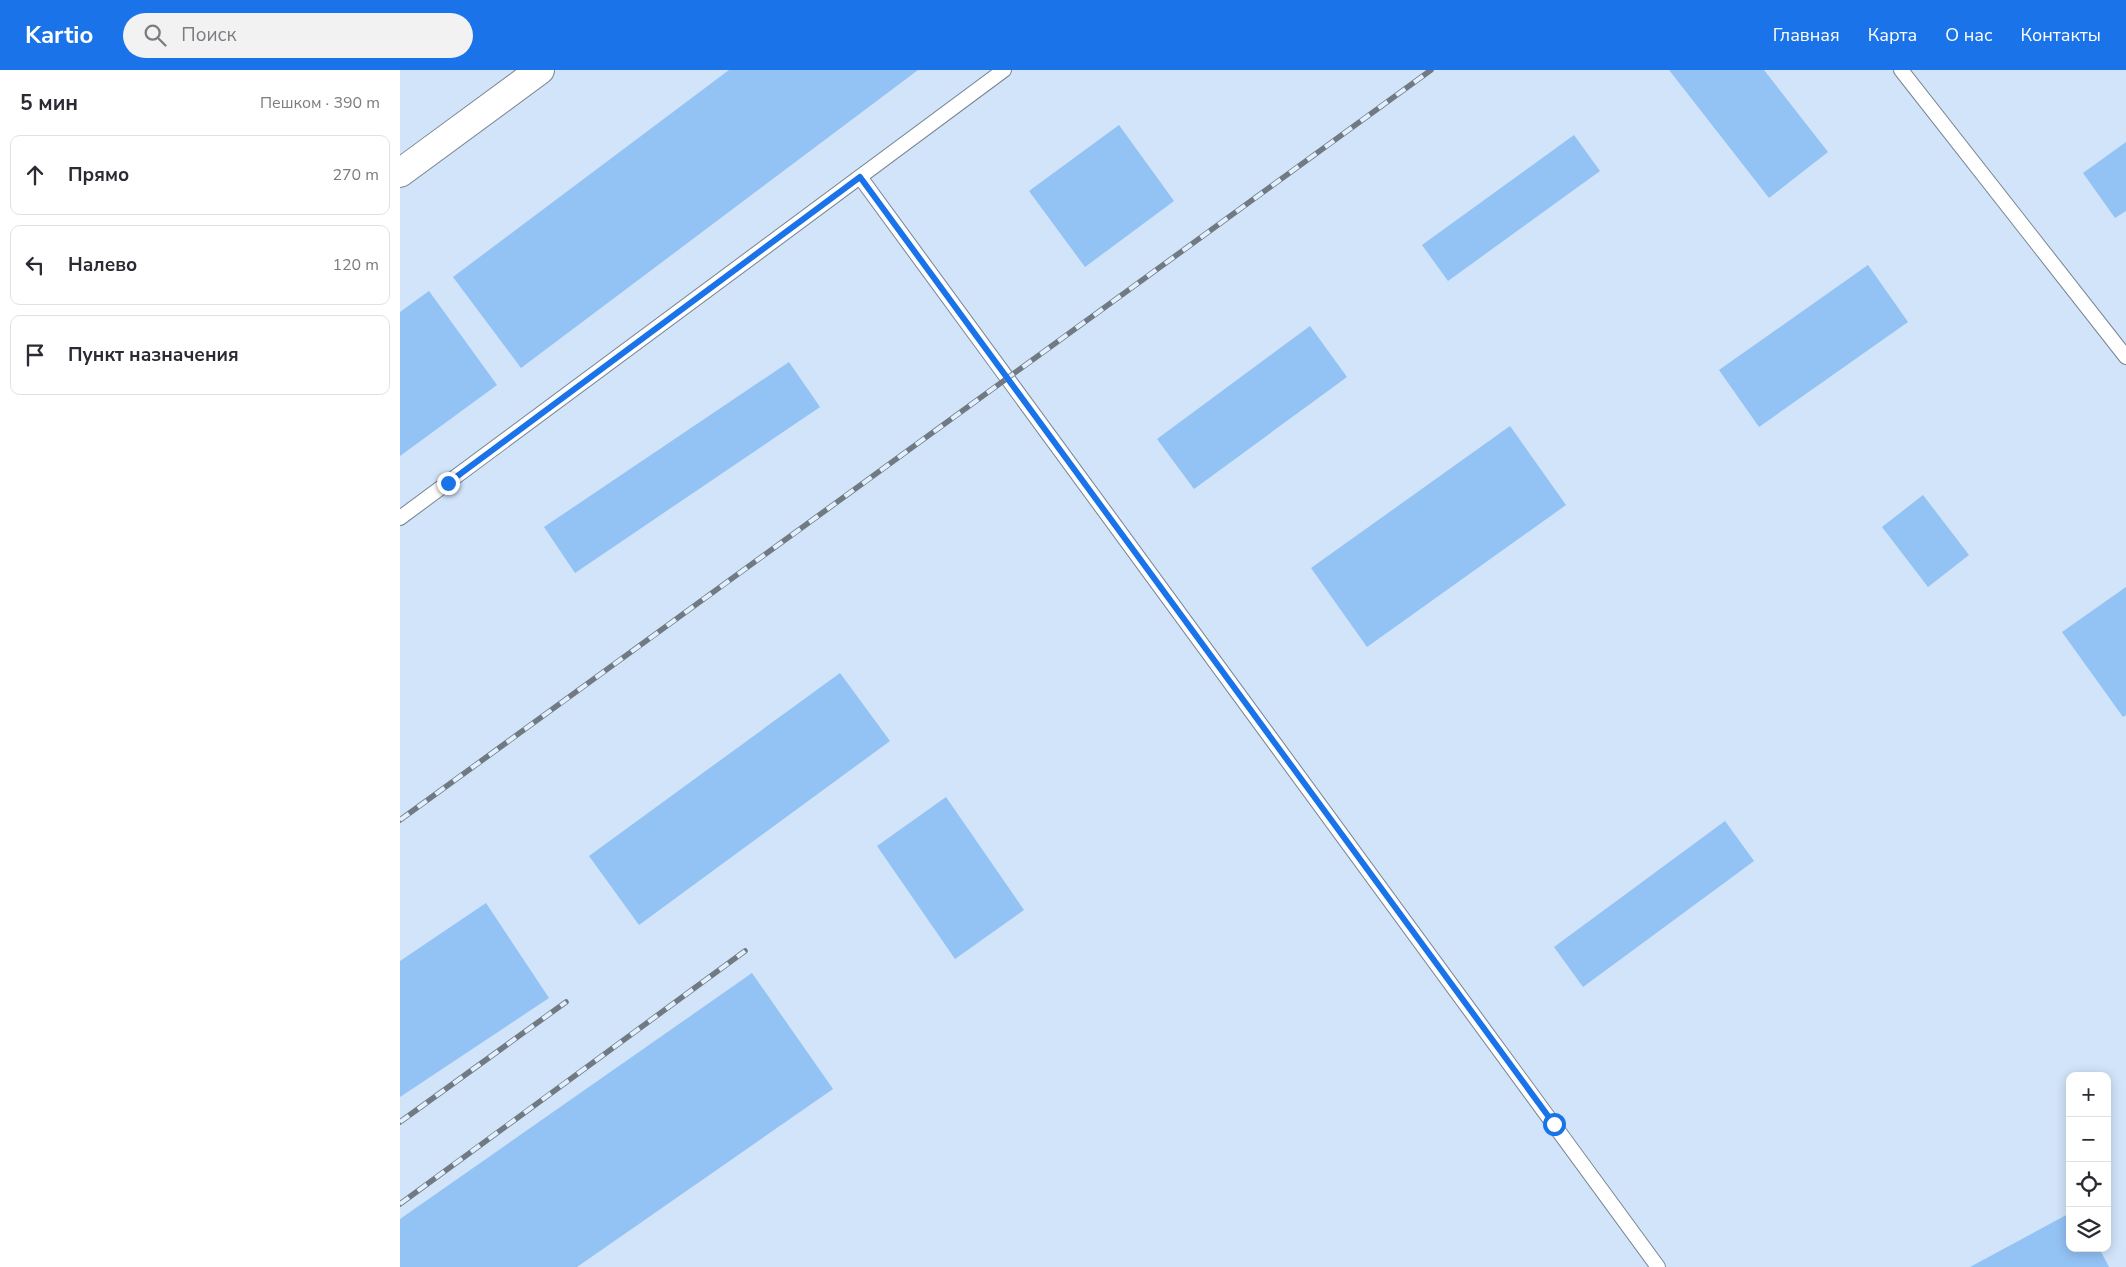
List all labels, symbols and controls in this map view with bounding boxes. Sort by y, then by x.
search box [123,13,473,58]
text: Kartio [25,19,93,51]
icon: search [141,21,169,49]
text: Поиск [181,22,237,48]
text: Главная [1773,23,1840,47]
text: Карта [1868,23,1917,47]
text: О нас [1945,23,1993,47]
text: Контакты [2021,23,2101,47]
text: 5 мин [20,89,78,117]
text: Пешком · 390 m [260,92,380,114]
icon: ahead [21,161,49,189]
text: Прямо [68,162,129,188]
text: 270 m [332,164,379,186]
icon: left [21,251,49,279]
text: Налево [68,252,137,278]
text: 120 m [332,254,379,276]
icon: arrive [21,341,49,369]
text: Пункт назначения [68,342,239,368]
route end [437,472,460,495]
map controls [2066,1072,2111,1252]
button: + [2066,1072,2111,1117]
route start [1543,1113,1566,1136]
button: − [2066,1117,2111,1162]
button: locate [2066,1162,2111,1207]
button: layers [2066,1207,2111,1252]

